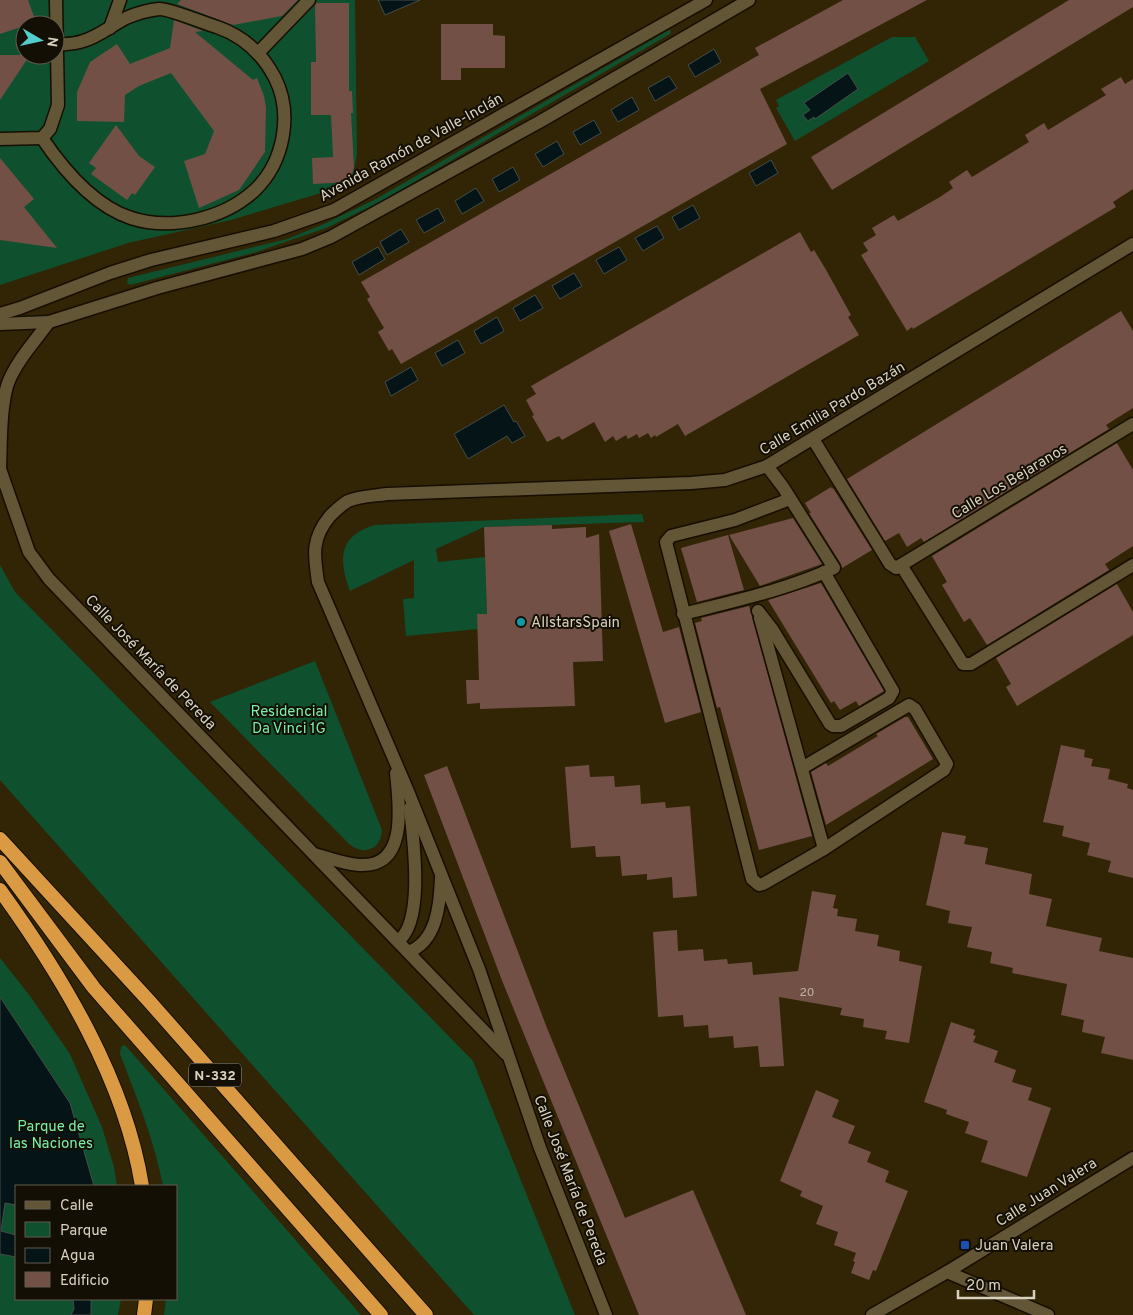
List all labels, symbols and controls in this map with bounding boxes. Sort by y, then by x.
north arrow [15,15,65,65]
text: N [42,35,61,48]
street label: Avenida Ramón de Valle-Inclán [317,90,507,207]
street label: Calle Emilia Pardo Bazán [757,358,909,460]
street label: Calle Los Bejaranos [948,440,1071,524]
street label: Calle José María de Pereda [80,591,219,735]
place label: AllstarsSpain [531,614,620,633]
marker: AllstarsSpain [515,616,527,628]
park label: Residencial Da Vinci 1G [251,703,327,739]
house number: 20 [799,985,815,1001]
road number: N-332 [189,1064,241,1086]
street label: Calle José María de Pereda [528,1093,611,1268]
park label: Parque de las Naciones [9,1118,93,1154]
street label: Calle Juan Valera [993,1155,1101,1232]
legend [15,1185,178,1300]
text: Calle [60,1197,94,1216]
text: Parque [60,1222,108,1241]
place label: Juan Valera [975,1237,1053,1256]
marker: Juan Valera [959,1239,971,1251]
text: Agua [60,1247,95,1266]
scale bar [958,1268,1034,1300]
text: Edificio [60,1272,109,1291]
text: 20 m [966,1277,1001,1296]

